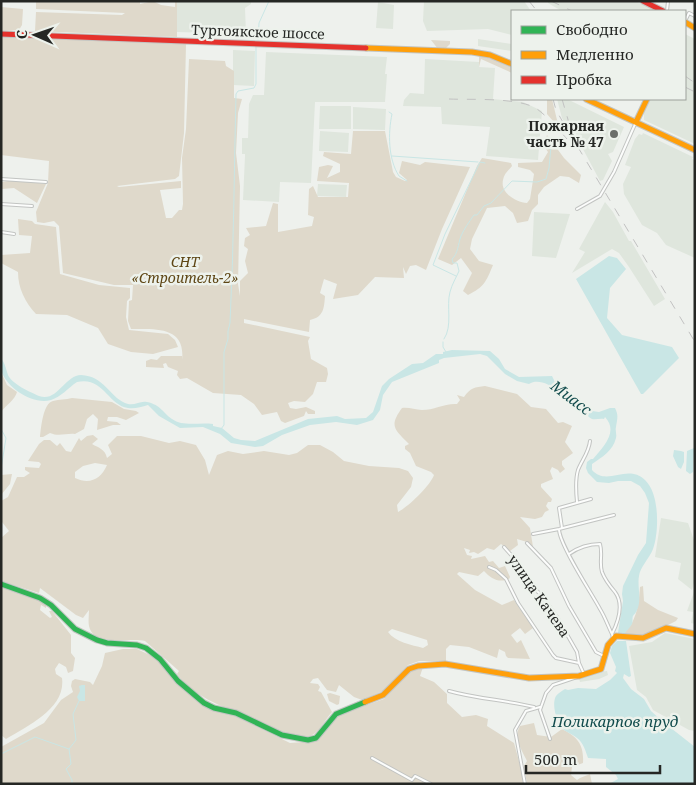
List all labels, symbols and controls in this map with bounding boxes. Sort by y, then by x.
north arrow [10,10,60,60]
legend [511,10,686,100]
text: Свободно [556,19,628,39]
street label: Тургоякское шоссе [191,20,325,43]
text: С [12,30,31,39]
text: Медленно [556,44,634,64]
text: Пробка [556,69,612,89]
place label: Пожарная часть № 47 [526,116,604,151]
marker: Пожарная часть № 47 [608,128,620,140]
park label: СНТ «Строитель-2» [132,252,238,287]
water label: Миасс [546,375,597,420]
street label: улица Качева [504,551,575,641]
water label: Поликарпов пруд [551,711,679,731]
scale bar [526,742,660,774]
text: 500 m [534,749,577,769]

